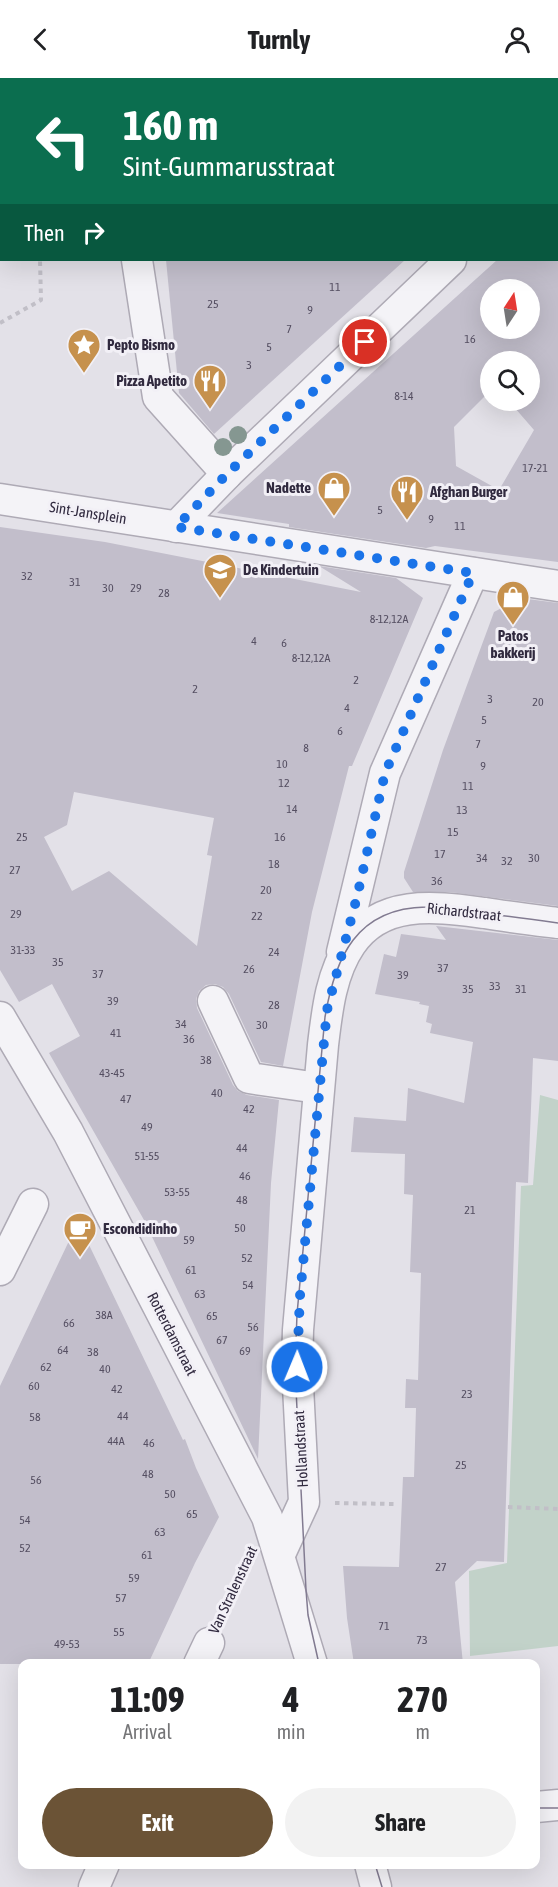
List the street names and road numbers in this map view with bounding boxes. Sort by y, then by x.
street label: Sint-Jansplein [48,498,128,527]
street label: Richardstraat [426,899,502,924]
street label: Rotterdamstraat [144,1289,201,1378]
street label: Hollandstraat [290,1410,311,1488]
street label: Van Stralenstraat [205,1543,260,1636]

